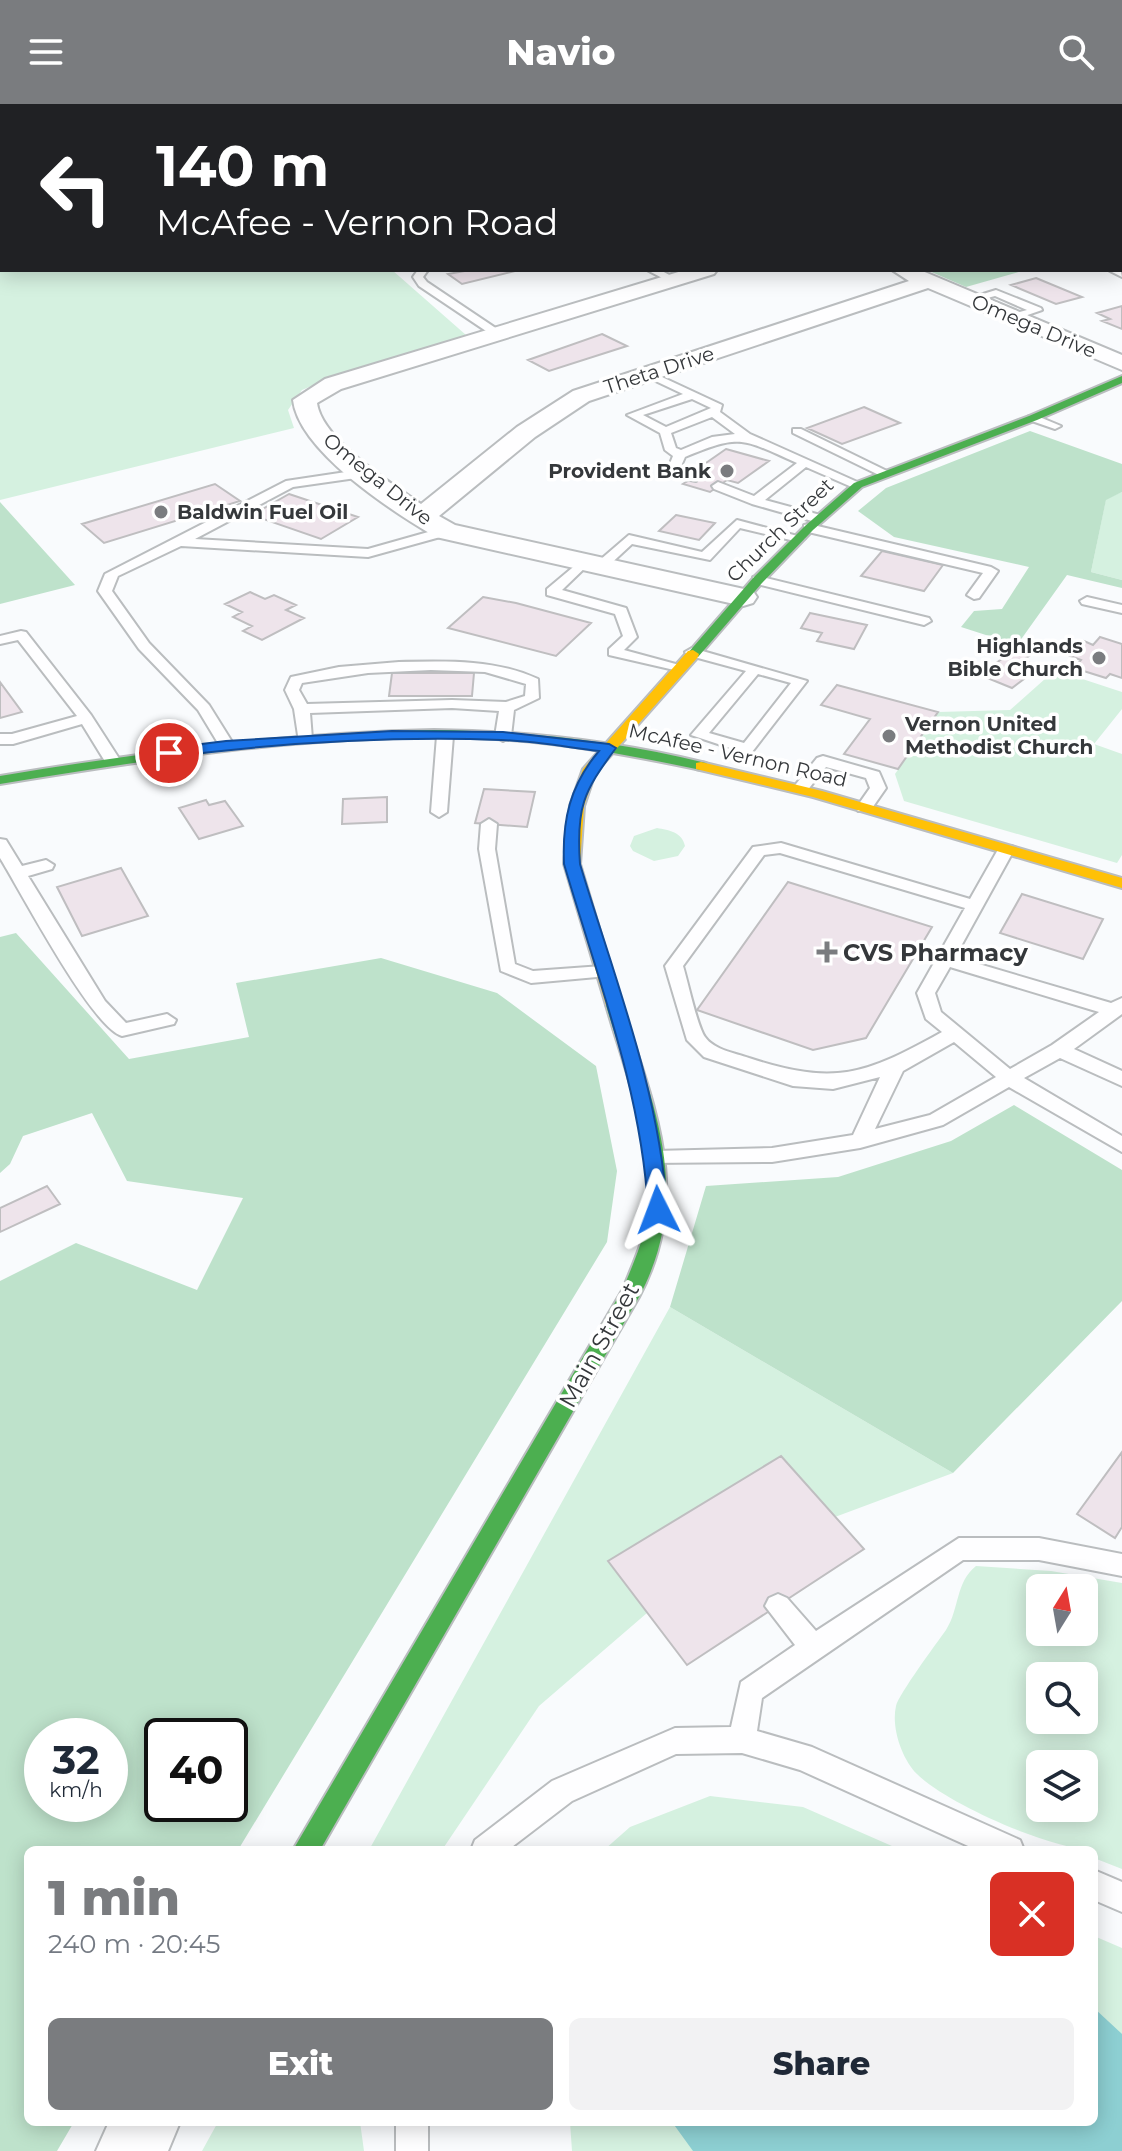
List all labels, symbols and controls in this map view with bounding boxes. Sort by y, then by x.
icon: menu [24,30,68,74]
text: Navio [507,30,615,74]
icon: search [1054,30,1098,74]
text: 140 m [156,132,329,200]
icon: left [24,136,128,240]
text: McAfee - Vernon Road [156,200,558,244]
street label: Omega Drive [968,289,1100,363]
street label: Theta Drive [601,341,717,399]
street label: Omega Drive [319,428,437,530]
place label: Provident Bank [548,459,712,483]
marker: Provident Bank [718,462,736,480]
street label: Church Street [722,473,838,587]
place label: Baldwin Fuel Oil [177,500,348,524]
marker: Baldwin Fuel Oil [152,503,170,521]
place label: Highlands Bible Church [948,634,1083,681]
marker: Highlands Bible Church [1090,649,1108,667]
place label: Vernon United Methodist Church [904,712,1093,759]
street label: McAfee - Vernon Road [626,718,850,792]
pin [135,719,203,787]
marker: Vernon United Methodist Church [880,727,898,745]
icon: arrive [147,731,191,775]
place label: CVS Pharmacy [843,938,1028,967]
marker: CVS Pharmacy [818,943,836,961]
position arrow [616,1168,700,1252]
street label: Main Street [553,1277,645,1413]
north arrow [1026,1574,1098,1646]
map controls [1026,1574,1098,1822]
button: search [1026,1662,1098,1734]
speed limit sign: 40 [144,1718,248,1822]
text: 32 [52,1735,100,1784]
button: layers [1026,1750,1098,1822]
text: km/h [49,1778,103,1802]
text: 1 min [48,1869,180,1927]
button: close [990,1872,1074,1956]
text: 240 m · 20:45 [48,1928,220,1960]
button: Exit [48,2018,553,2110]
button: Share [569,2018,1074,2110]

